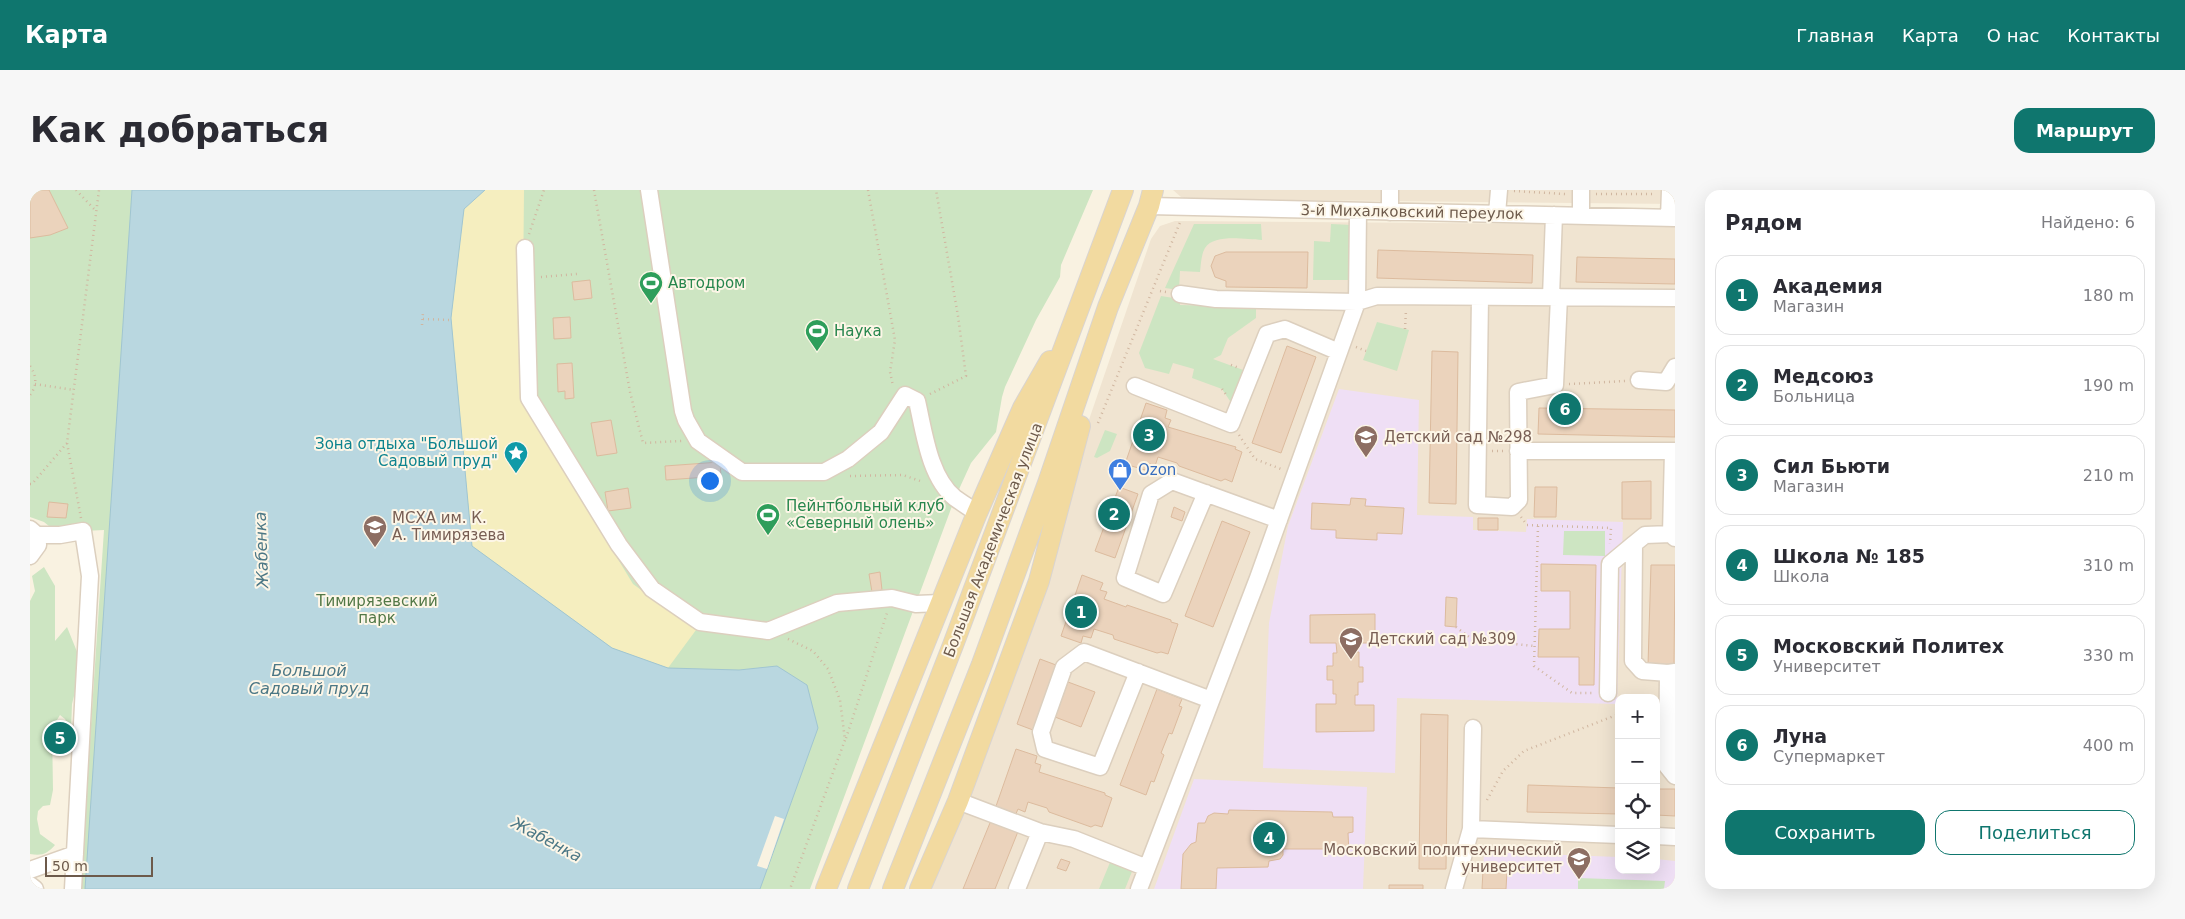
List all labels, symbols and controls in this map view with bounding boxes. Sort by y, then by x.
text: Карта [25,21,108,49]
text: Главная [1796,25,1874,46]
text: Карта [1902,25,1959,46]
text: О нас [1987,25,2039,46]
text: Контакты [2067,25,2160,46]
button: Маршрут [2014,108,2155,153]
text: Как добраться [30,110,329,150]
street label: 3-й Михалковский переулок [1300,201,1524,223]
text: Рядом [1725,211,1802,235]
text: Найдено: 6 [2041,213,2135,232]
sports icon: Автодром [638,270,664,304]
place label: Автодром [668,274,745,292]
text: Академия [1773,275,1883,297]
text: 1 [1736,286,1748,305]
text: 180 m [2083,286,2134,305]
text: Магазин [1773,297,1844,316]
sports icon: Наука [804,318,830,352]
place label: Наука [834,322,882,340]
text: Медсоюз [1773,365,1874,387]
text: 2 [1736,376,1748,395]
text: 190 m [2083,376,2134,395]
text: Больница [1773,387,1855,406]
pin: 6 [1549,390,1581,428]
pin: 3 [1133,416,1165,454]
street label: Большая Академическая улица [940,420,1046,660]
school or university icon: Детский сад №298 [1353,424,1379,458]
place label: Детский сад №298 [1384,428,1532,446]
place label: Зона отдыха "Большой Садовый пруд" [315,435,498,470]
place icon: Зона отдыха "Большой Садовый пруд" [503,440,529,474]
text: Сил Бьюти [1773,455,1890,477]
shop icon: Ozon [1107,457,1133,491]
place label: Ozon [1138,461,1176,479]
text: 3 [1736,466,1748,485]
text: 210 m [2083,466,2134,485]
your location [697,468,723,494]
text: Магазин [1773,477,1844,496]
pin: 2 [1098,495,1130,533]
place label: Пейнтбольный клуб «Северный олень» [786,497,945,532]
sports icon: Пейнтбольный клуб «Северный олень» [755,502,781,536]
place label: МСХА им. К. А. Тимирязева [392,509,506,544]
water label: Жабенка [251,511,272,590]
school or university icon: МСХА им. К. А. Тимирязева [362,514,388,548]
text: Школа № 185 [1773,545,1925,567]
text: 4 [1736,556,1748,575]
text: 310 m [2083,556,2134,575]
text: Школа [1773,567,1830,586]
park label: Тимирязевский парк [315,592,438,627]
pin: 1 [1065,593,1097,631]
school or university icon: Детский сад №309 [1338,626,1364,660]
place label: Детский сад №309 [1368,630,1516,648]
text: Московский Политех [1773,635,2004,657]
text: 5 [1736,646,1748,665]
text: 330 m [2083,646,2134,665]
text: Университет [1773,657,1881,676]
water label: Большой Садовый пруд [249,661,369,698]
map controls [1615,694,1660,874]
button: + [1615,694,1660,739]
pin: 5 [44,719,76,757]
text: Луна [1773,725,1827,747]
text: 6 [1736,736,1748,755]
text: 400 m [2083,736,2134,755]
button: − [1615,739,1660,784]
text: Супермаркет [1773,747,1885,766]
button: locate [1615,784,1660,829]
button: Сохранить [1725,810,1925,855]
button: Поделиться [1935,810,2135,855]
water label: Жабенка [508,813,585,866]
pin: 4 [1253,819,1285,857]
button: layers [1615,829,1660,874]
place label: Московский политехнический университет [1323,841,1562,876]
school or university icon: Московский политехнический университет [1566,846,1592,880]
scale bar [45,854,152,877]
text: 50 m [52,858,88,874]

